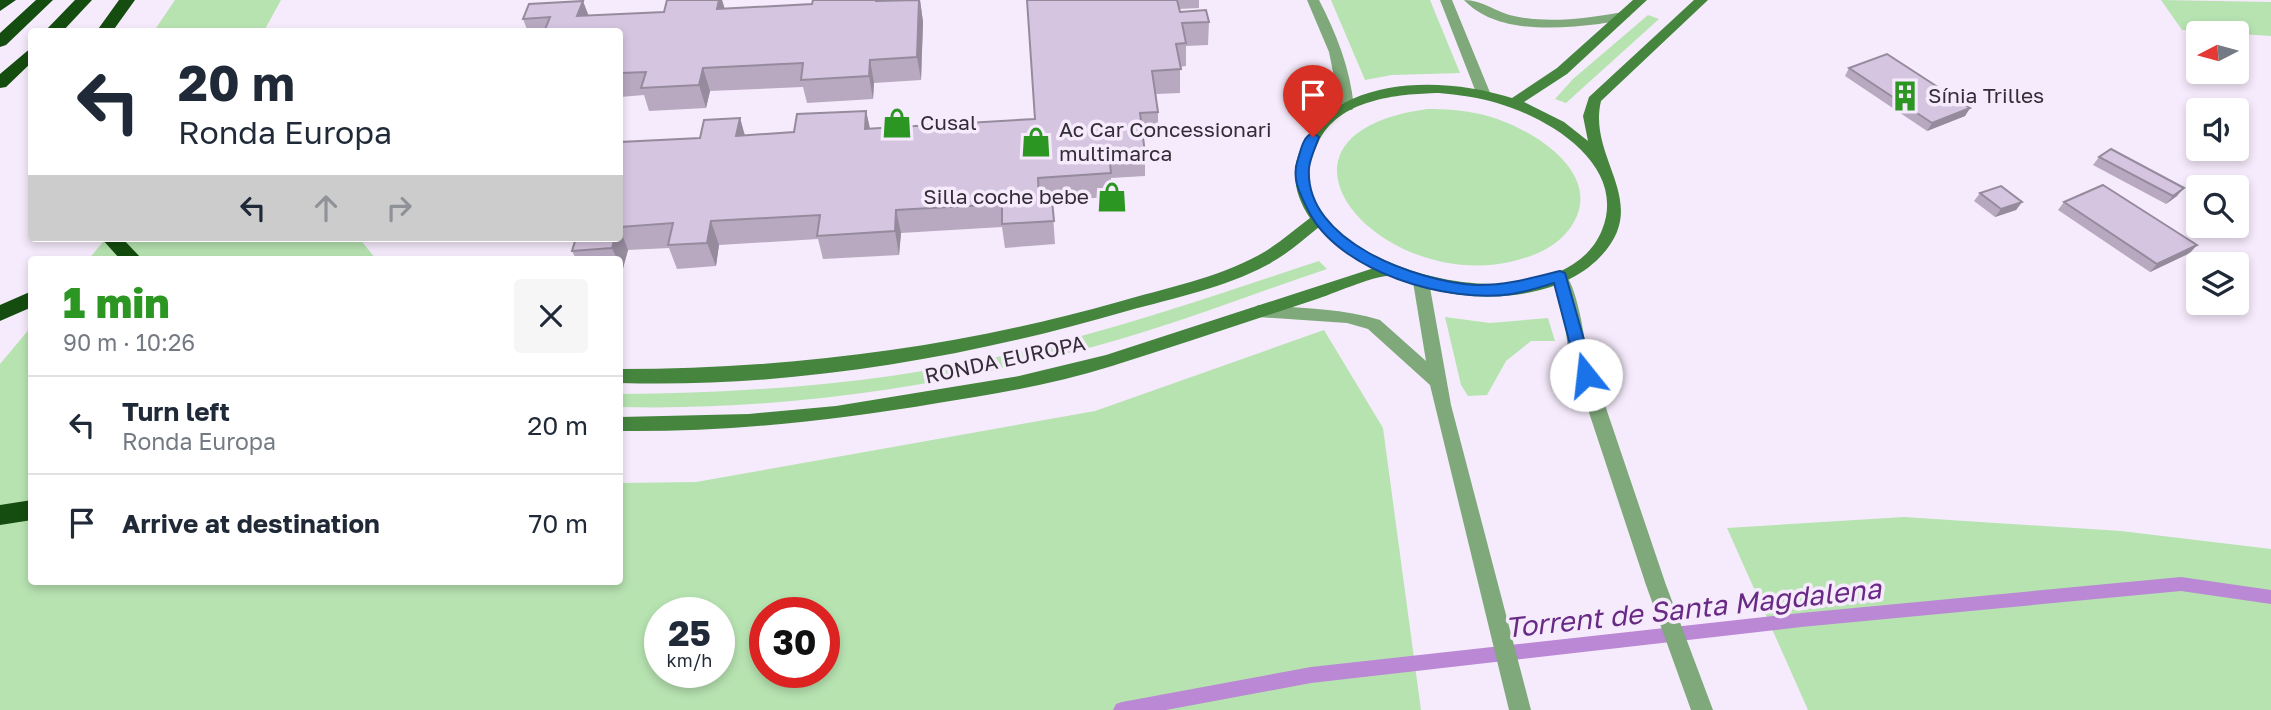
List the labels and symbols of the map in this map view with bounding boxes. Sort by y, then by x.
north arrow [2186,21,2249,84]
pin [1283,65,1343,137]
building icon: Sínia Trilles [1888,79,1922,113]
place label: Sínia Trilles [1928,82,2044,108]
shop icon: Cusal [880,106,914,140]
place label: Cusal [920,109,977,135]
place label: Ac Car Concessionari multimarca [1059,116,1272,166]
shop icon: Ac Car Concessionari multimarca [1019,125,1053,159]
shop icon: Silla coche bebe [1095,180,1129,214]
place label: Silla coche bebe [923,183,1089,209]
street label: RONDA EUROPA [922,329,1087,389]
position arrow [1549,338,1623,412]
water label: Torrent de Santa Magdalena [1503,571,1884,644]
speed limit sign: 30 [749,597,840,688]

